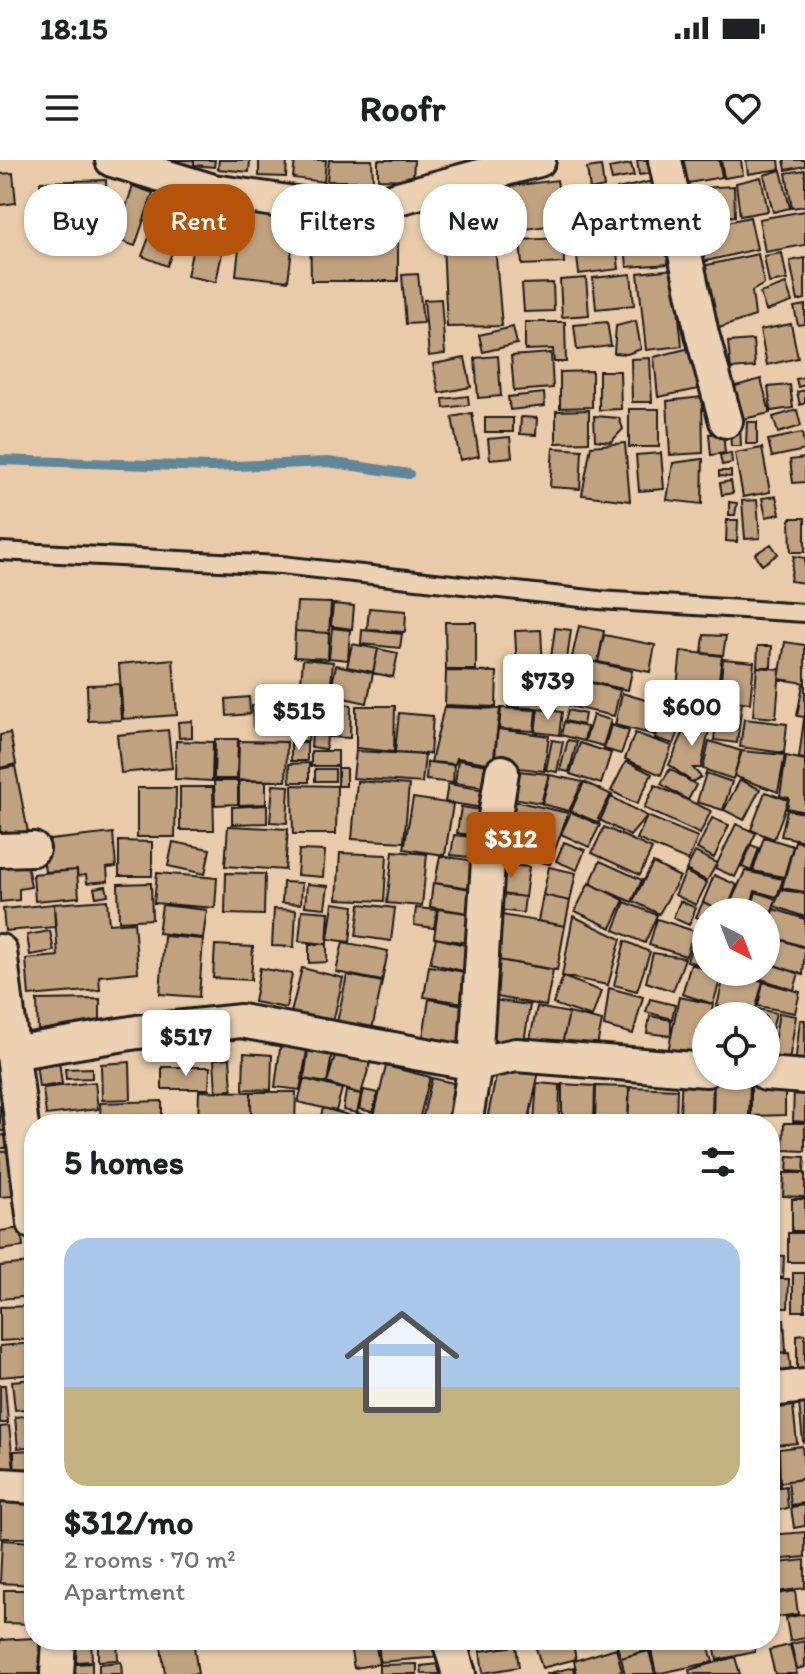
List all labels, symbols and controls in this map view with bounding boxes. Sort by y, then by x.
text: 18:15 [40,10,107,47]
icon: menu [40,86,84,130]
icon: heart [721,86,765,130]
text: Roofr [360,87,445,130]
chip: Buy [24,184,127,256]
chip: Rent [143,184,255,256]
chip: Filters [271,184,404,256]
chip: New [420,184,527,256]
chip: Apartment [543,184,730,256]
pin: $739 [501,654,595,722]
text: $739 [521,664,575,696]
pin: $600 [645,680,739,748]
pin: $515 [252,684,346,752]
text: $600 [663,690,721,722]
text: $515 [273,694,325,726]
pin: $312 [464,812,558,880]
text: $312 [484,822,538,854]
north arrow [692,898,780,986]
map controls [692,898,780,1090]
button: locate [692,1002,780,1090]
pin: $517 [139,1010,233,1078]
text: $517 [160,1020,212,1052]
icon: filters [696,1140,740,1184]
text: 5 homes [64,1142,184,1183]
icon: home [330,1290,474,1434]
text: $312/mo [64,1502,194,1543]
text: 2 rooms · 70 m² [64,1543,236,1575]
text: Apartment [64,1575,185,1607]

